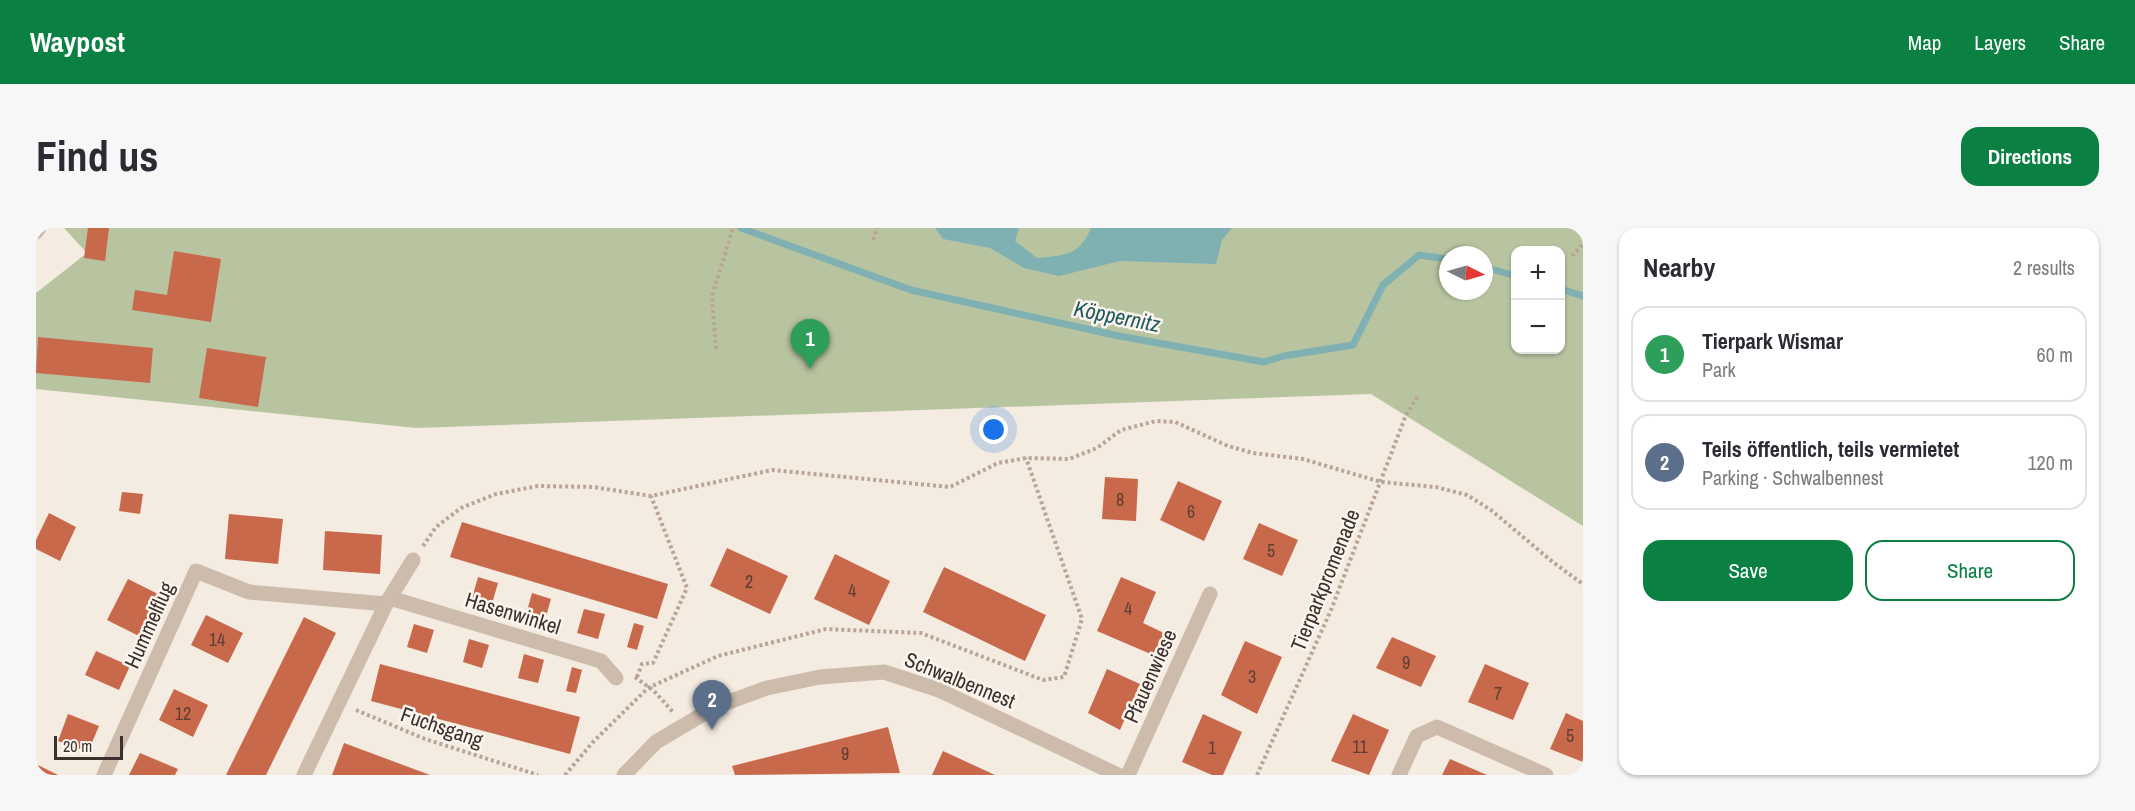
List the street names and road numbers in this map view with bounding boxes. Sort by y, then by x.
street label: Tierparkpromenade [1283,505,1367,655]
street label: Hummelflug [117,577,181,673]
street label: Hasenwinkel [462,585,564,641]
street label: Pfauenwiese [1117,625,1183,727]
street label: Schwalbennest [900,645,1020,715]
street label: Fuchsgang [397,699,487,755]

